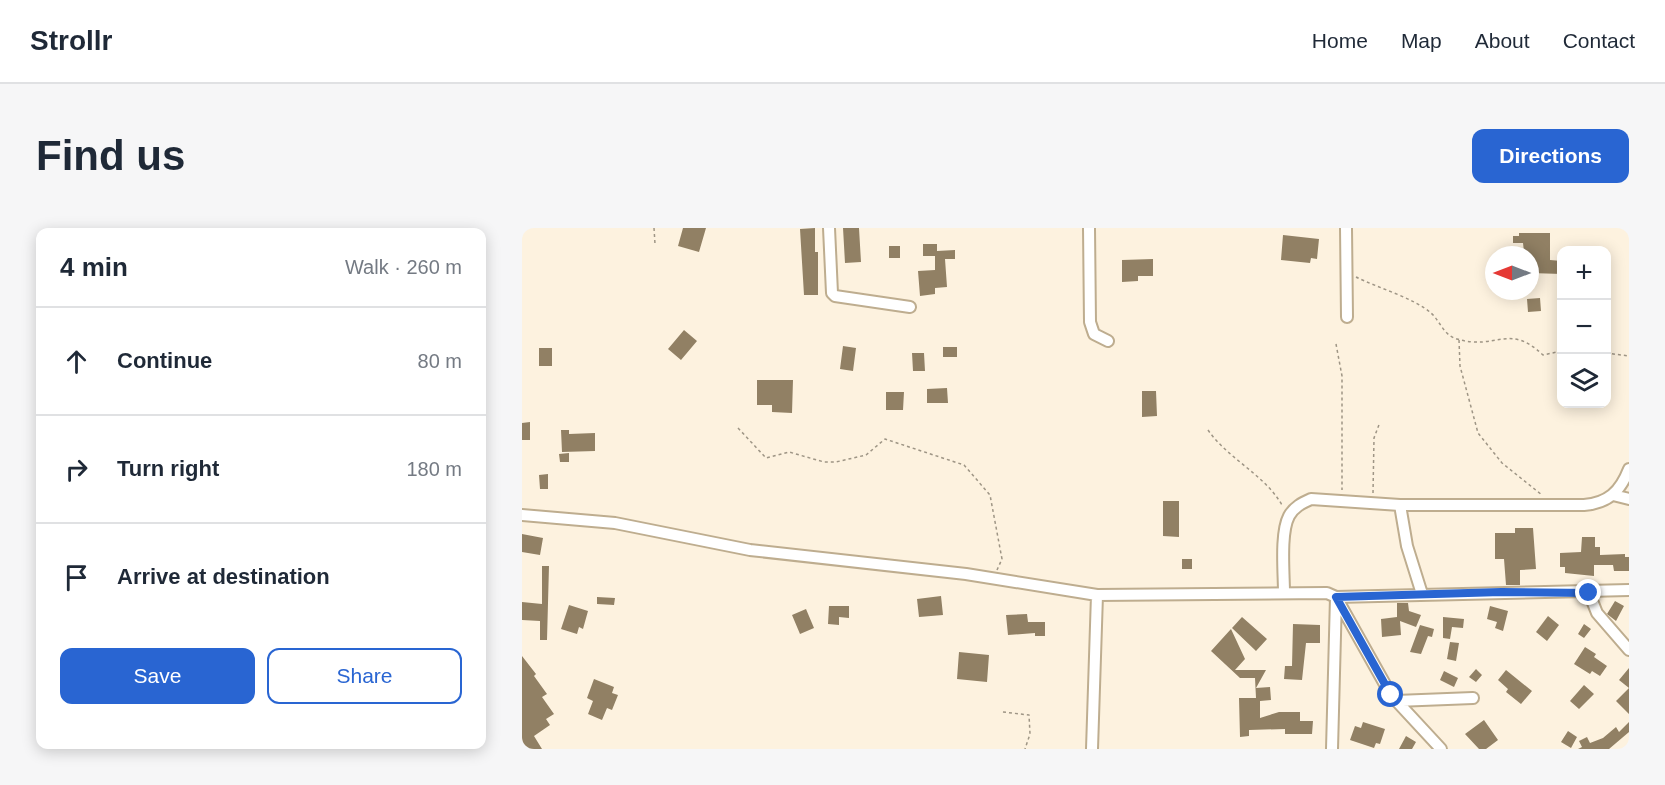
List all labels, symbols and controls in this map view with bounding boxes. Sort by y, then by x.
text: Strollr [30,25,112,56]
text: Home [1312,29,1368,52]
text: Map [1401,29,1442,52]
text: About [1475,29,1530,52]
text: Contact [1563,29,1635,52]
button: Directions [1472,129,1629,183]
text: Find us [36,132,185,179]
north arrow [1485,246,1539,300]
map controls [1557,246,1611,408]
button: + [1557,246,1611,300]
text: 4 min [60,252,128,282]
text: Walk · 260 m [345,256,462,278]
button: − [1557,300,1611,354]
icon: ahead [60,345,93,378]
text: Continue [117,348,212,373]
text: 80 m [418,350,462,372]
button: layers [1557,354,1611,408]
icon: right [60,453,93,486]
text: Turn right [117,456,219,481]
text: 180 m [406,458,462,480]
icon: arrive [60,561,93,594]
text: Arrive at destination [117,564,330,589]
route end [1575,579,1601,605]
button: Save [60,648,255,704]
button: Share [267,648,462,704]
route start [1377,681,1403,707]

